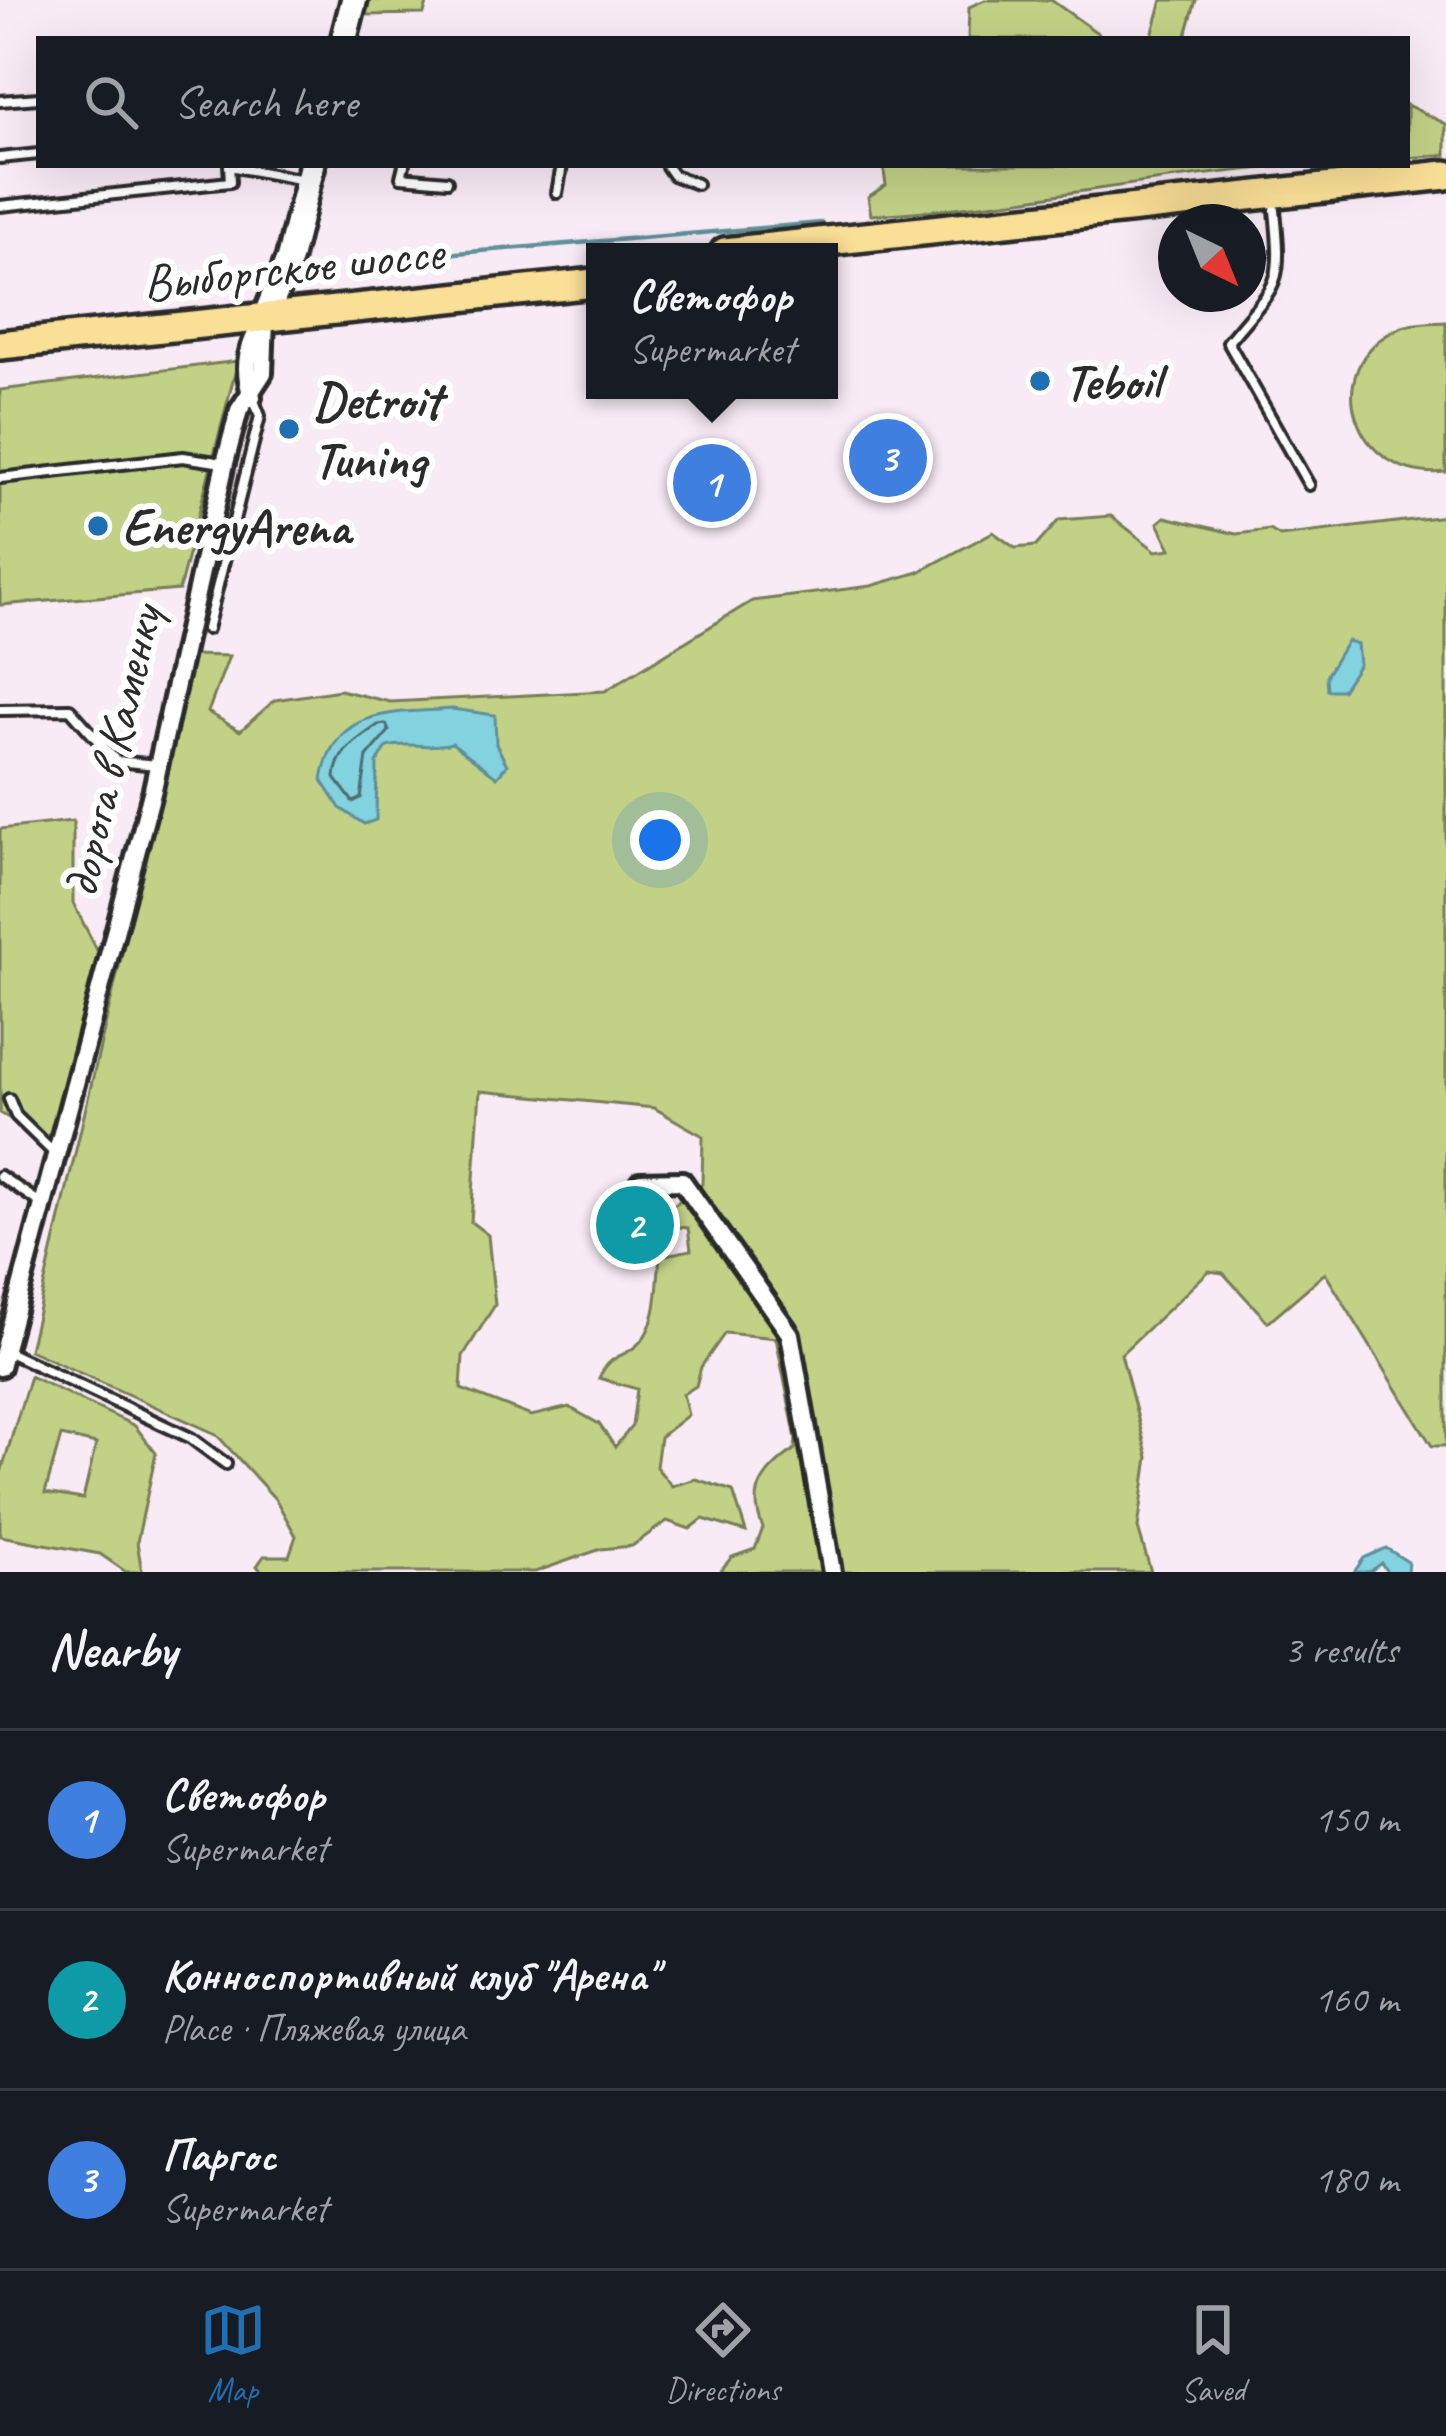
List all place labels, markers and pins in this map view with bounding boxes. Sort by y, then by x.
place label: Teboil [1064,350,1169,414]
marker: Teboil [1027,368,1053,394]
place label: Detroit Tuning [313,369,448,492]
pin: 3 [849,413,927,503]
marker: Detroit Tuning [276,416,302,442]
pin: 1 [673,438,751,528]
place label: EnergyArena [122,495,355,559]
marker: EnergyArena [85,513,111,539]
pin: 2 [596,1180,674,1270]

